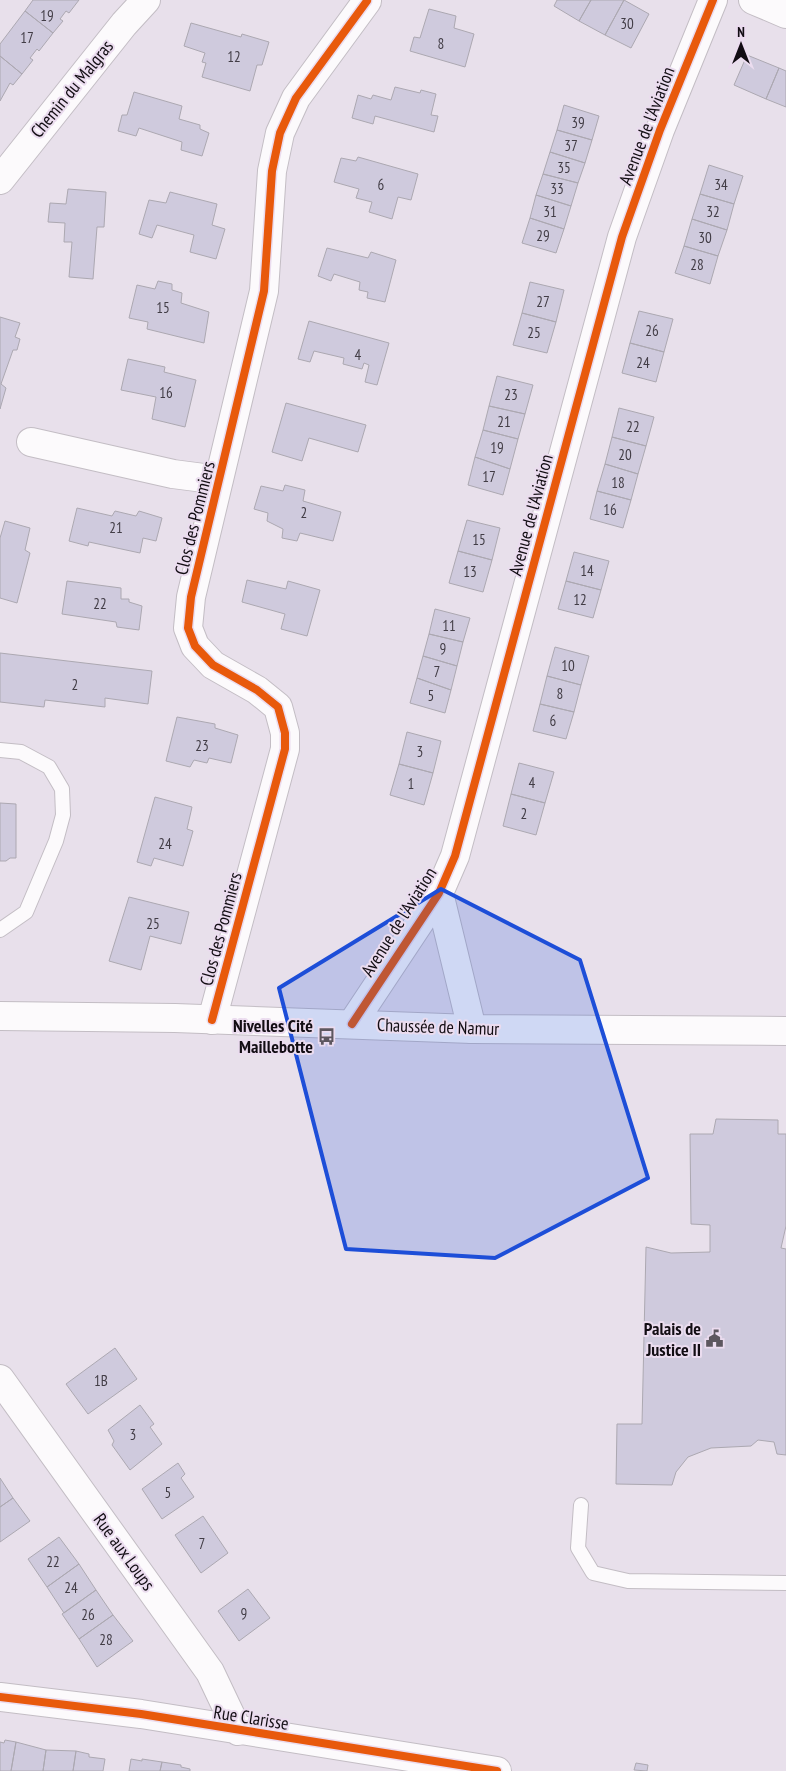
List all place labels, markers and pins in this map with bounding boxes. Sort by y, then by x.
place label: Nivelles Cité Maillebotte [233,1014,313,1058]
bus stop icon: Nivelles Cité Maillebotte [317,1026,337,1046]
place label: Palais de Justice II [644,1317,701,1361]
public building icon: Palais de Justice II [705,1329,725,1349]

